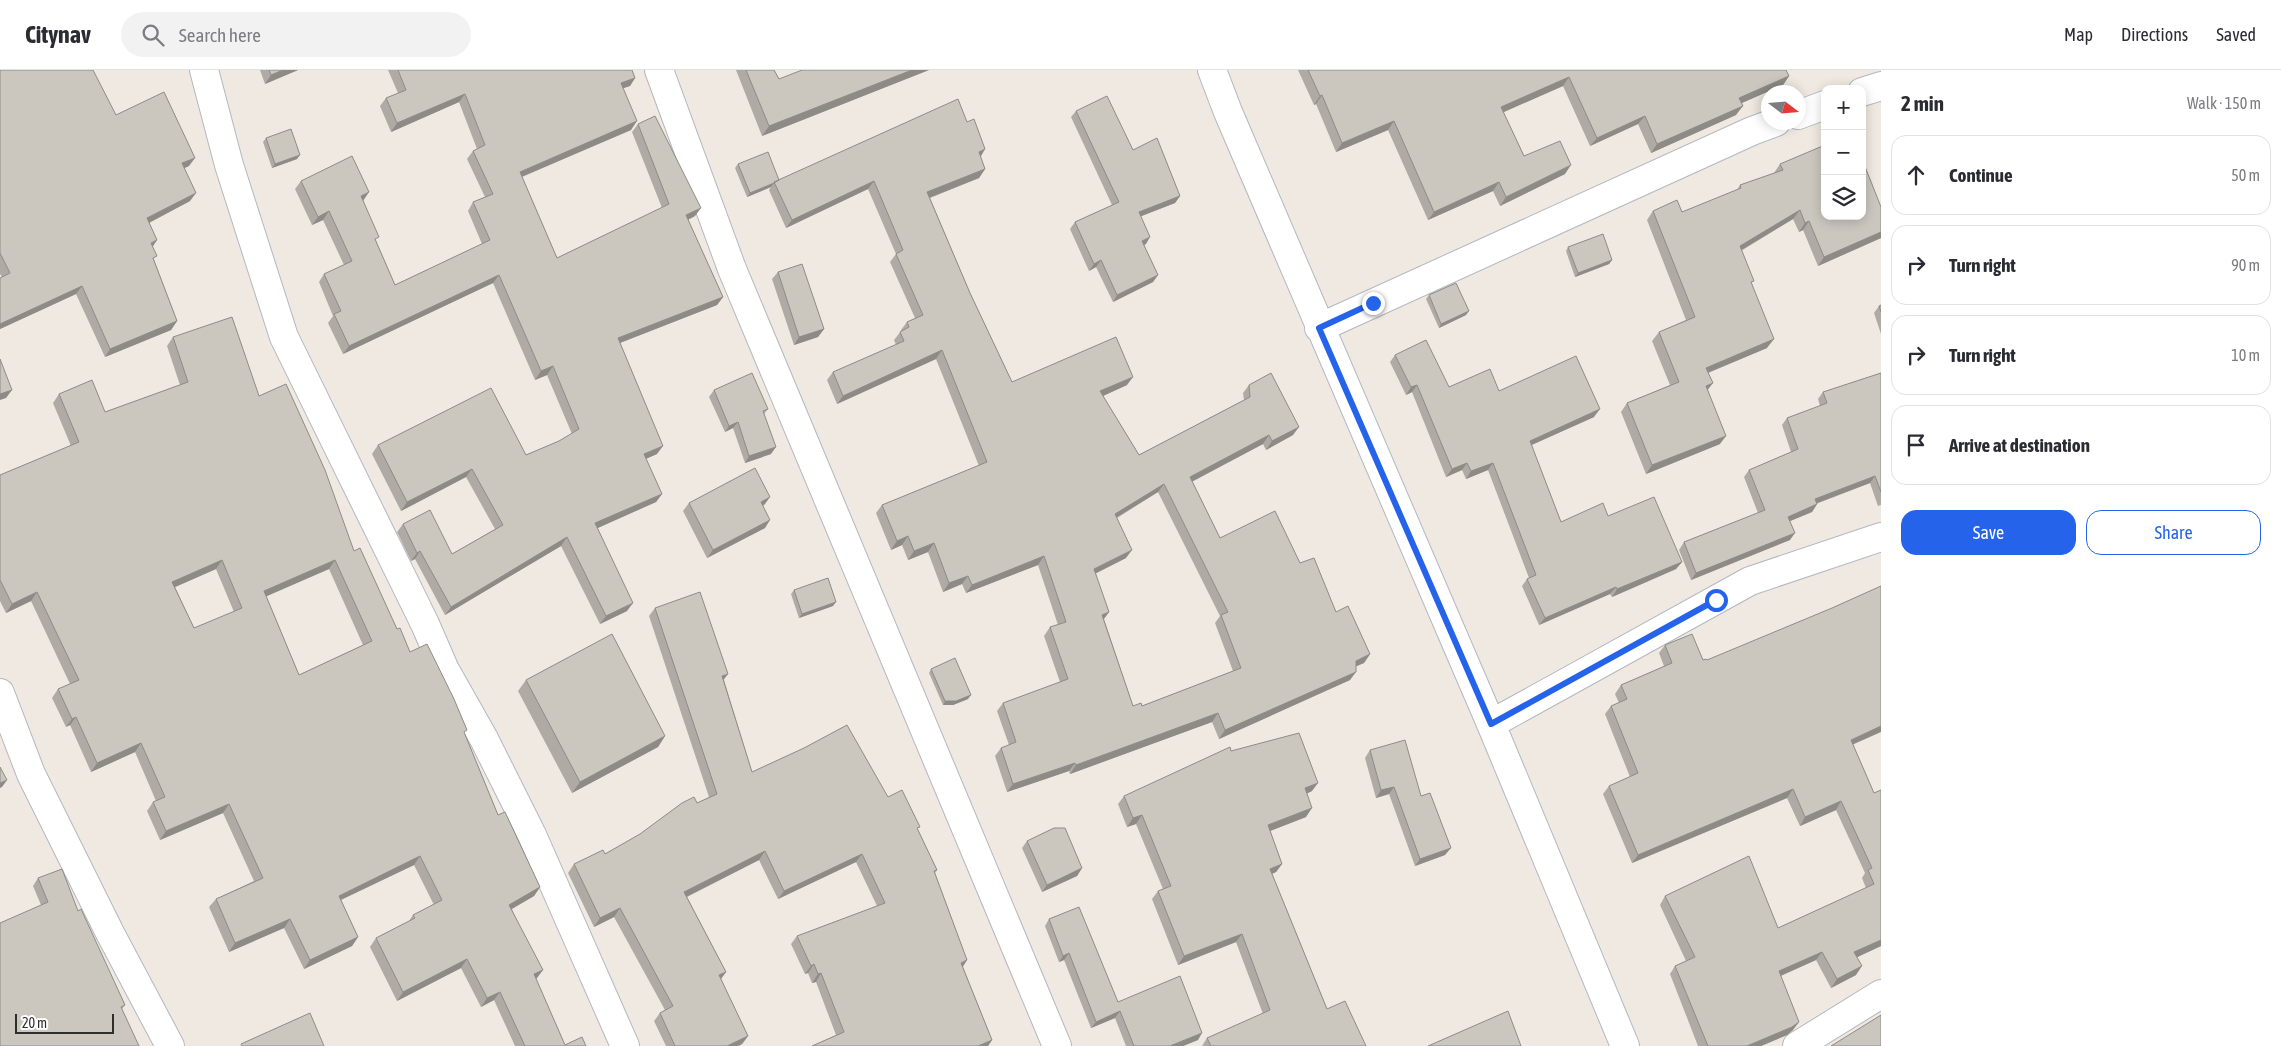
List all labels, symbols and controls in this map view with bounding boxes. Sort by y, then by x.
search box [121,12,471,57]
text: Citynav [25,21,91,48]
icon: search [139,21,167,49]
text: Search here [179,24,261,46]
text: Map [2064,24,2093,45]
text: Directions [2121,24,2188,45]
text: Saved [2216,24,2256,45]
north arrow [1761,85,1806,130]
map controls [1821,85,1866,220]
button: + [1821,85,1866,130]
text: 2 min [1901,91,1944,115]
text: Walk · 150 m [2187,94,2261,112]
button: − [1821,130,1866,175]
icon: ahead [1902,161,1930,189]
text: Continue [1949,164,2013,186]
text: 50 m [2231,166,2260,184]
button: layers [1821,175,1866,220]
icon: right [1902,251,1930,279]
text: Turn right [1949,254,2016,276]
text: 90 m [2231,256,2260,274]
route end [1362,292,1385,315]
icon: right [1902,341,1930,369]
text: Turn right [1949,344,2016,366]
text: 10 m [2231,346,2260,364]
icon: arrive [1902,431,1930,459]
text: Arrive at destination [1949,434,2090,456]
button: Save [1901,510,2076,555]
button: Share [2086,510,2261,555]
route start [1705,589,1728,612]
scale bar [15,1011,114,1034]
text: 20 m [22,1015,47,1031]

